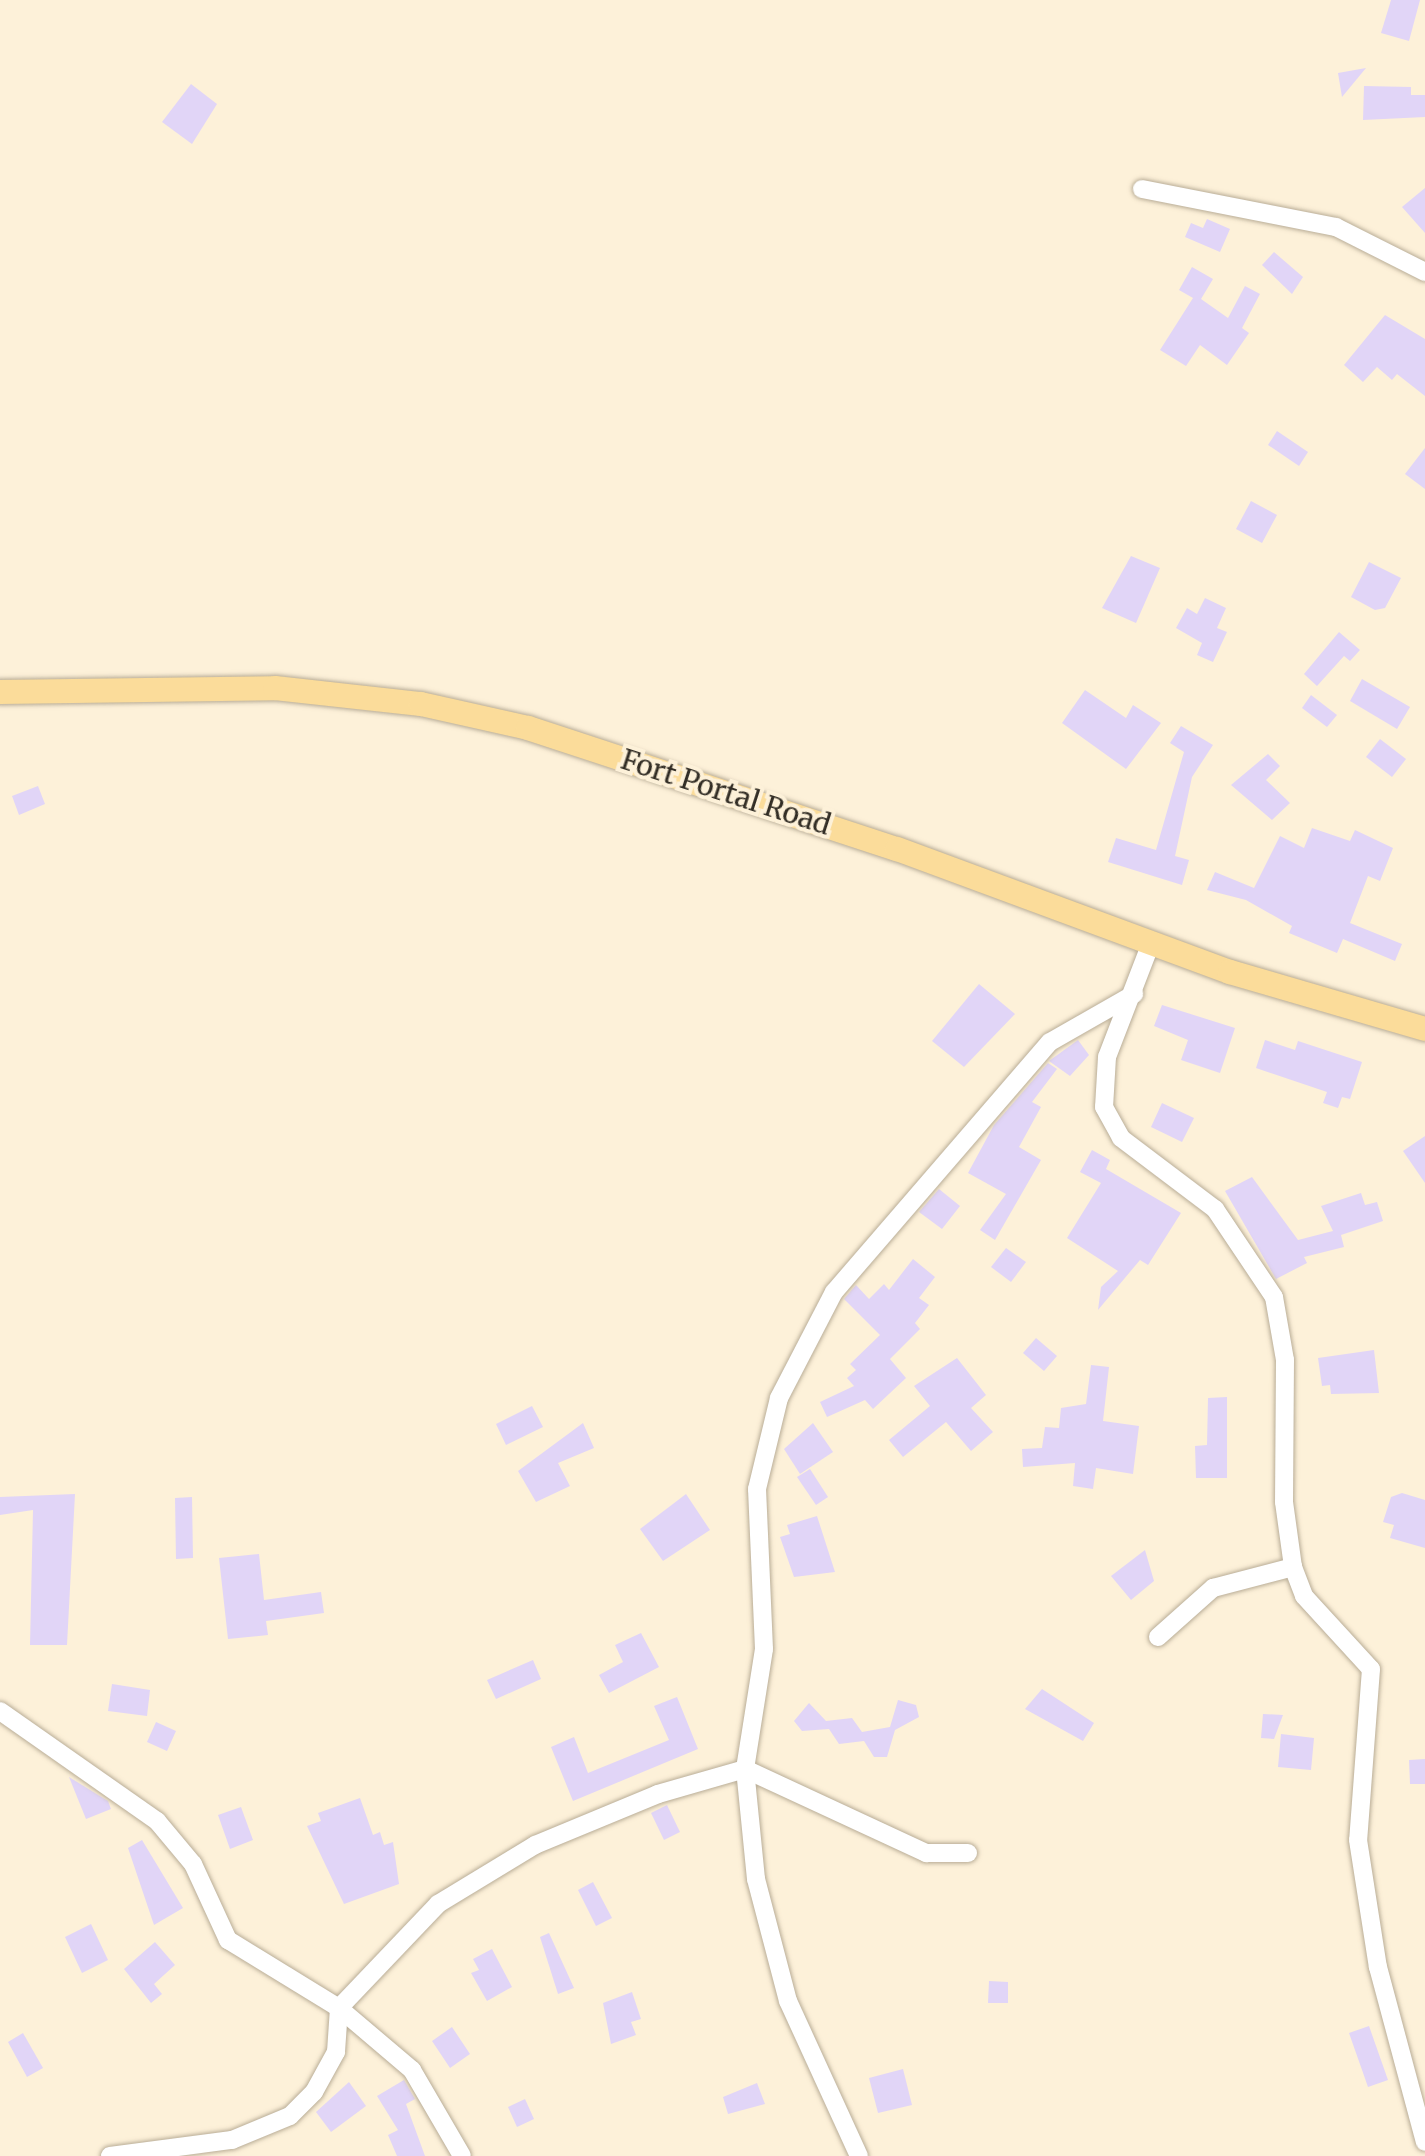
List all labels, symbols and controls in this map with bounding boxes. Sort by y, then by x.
street label: Fort Portal Road [617,742,835,842]

